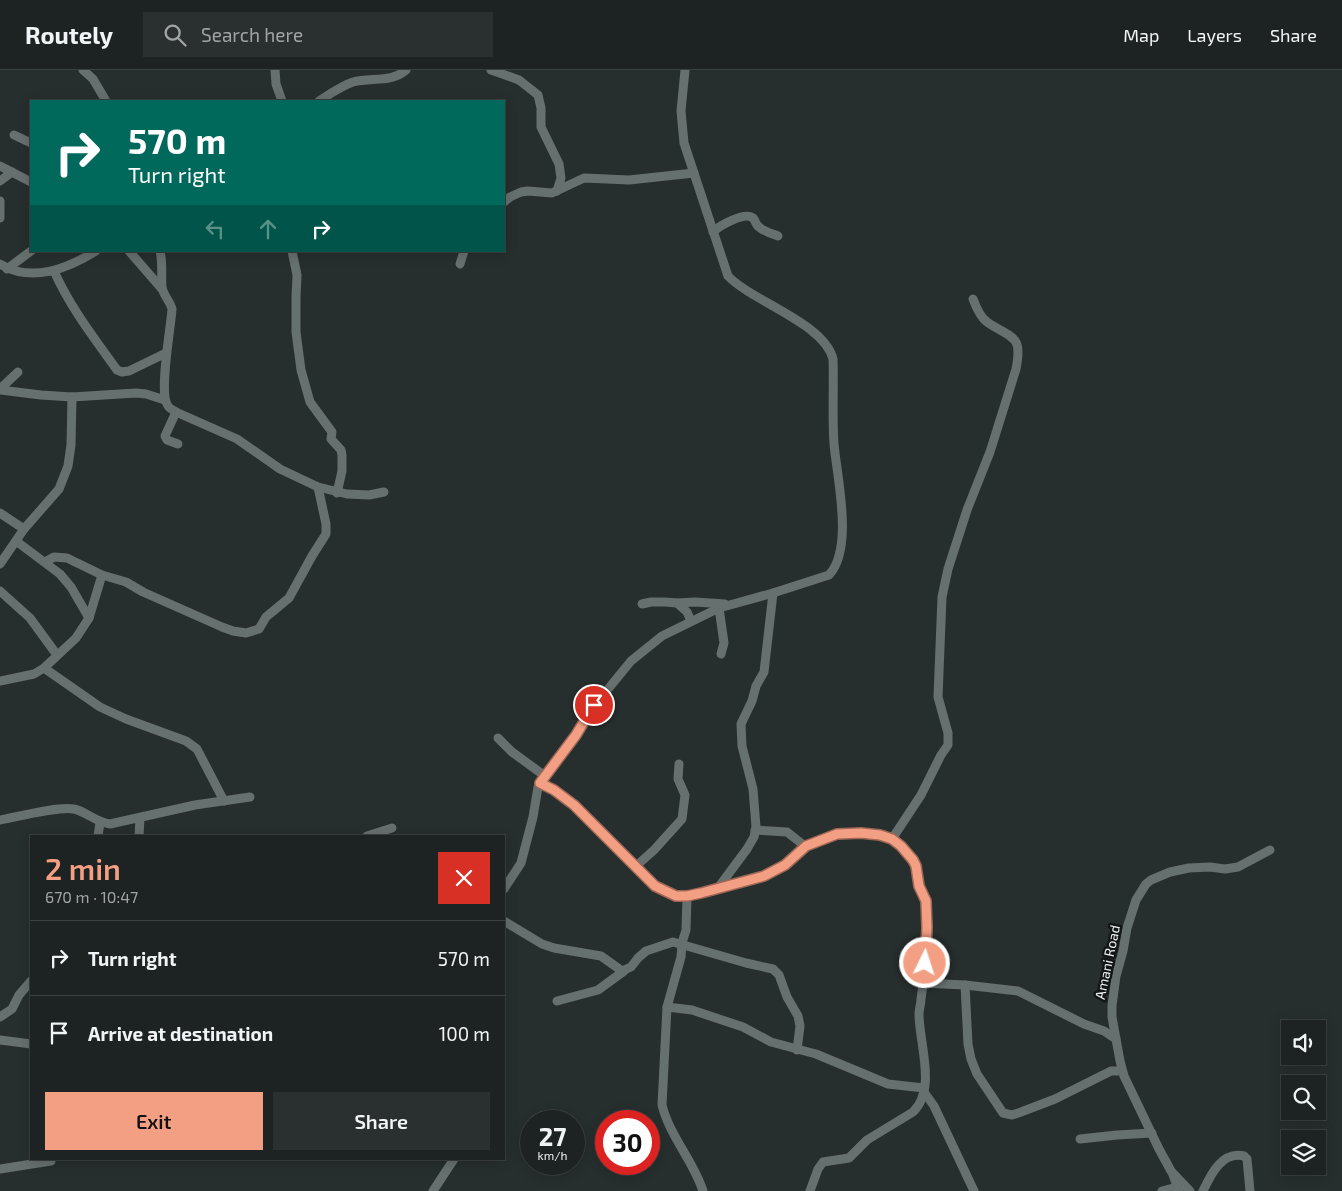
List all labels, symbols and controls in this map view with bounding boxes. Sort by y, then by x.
search box [143,12,493,57]
text: Routely [25,20,113,49]
icon: search [161,21,189,49]
text: Search here [201,23,303,46]
text: Map [1123,24,1159,46]
text: Layers [1187,24,1242,46]
text: Share [1270,24,1317,46]
text: 570 m [128,119,226,161]
icon: right [45,120,110,185]
text: Turn right [128,161,226,187]
icon: left [201,215,229,243]
icon: ahead [254,215,282,243]
icon: right [307,215,335,243]
pin [573,684,615,726]
icon: arrive [580,691,608,719]
text: 2 min [45,850,121,886]
button: close [438,852,490,904]
text: 670 m · 10:47 [45,887,138,906]
street label: Amani Road [1091,923,1123,1001]
position arrow [898,936,950,988]
icon: right [45,944,73,972]
text: Turn right [88,947,176,970]
text: 570 m [438,947,490,970]
icon: arrive [45,1019,73,1047]
map controls [1281,1020,1326,1175]
button: sound [1281,1020,1326,1065]
text: Arrive at destination [88,1022,273,1045]
text: 100 m [439,1022,490,1045]
button: search [1281,1075,1326,1120]
button: Exit [45,1092,263,1150]
button: Share [273,1092,490,1150]
speed limit sign: 30 [595,1110,660,1175]
text: 27 [539,1121,566,1151]
button: layers [1281,1130,1326,1175]
text: km/h [538,1148,567,1162]

